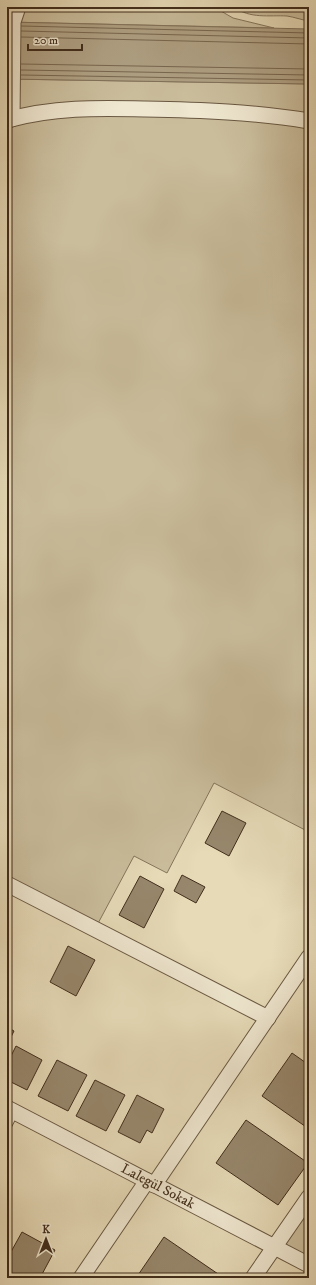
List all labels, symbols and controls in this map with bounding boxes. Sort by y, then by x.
scale bar [28,26,82,52]
text: 20 m [34,33,58,48]
street label: Lalegül Sokak [118,1160,198,1213]
north arrow [26,1219,66,1259]
text: K [42,1223,50,1237]

